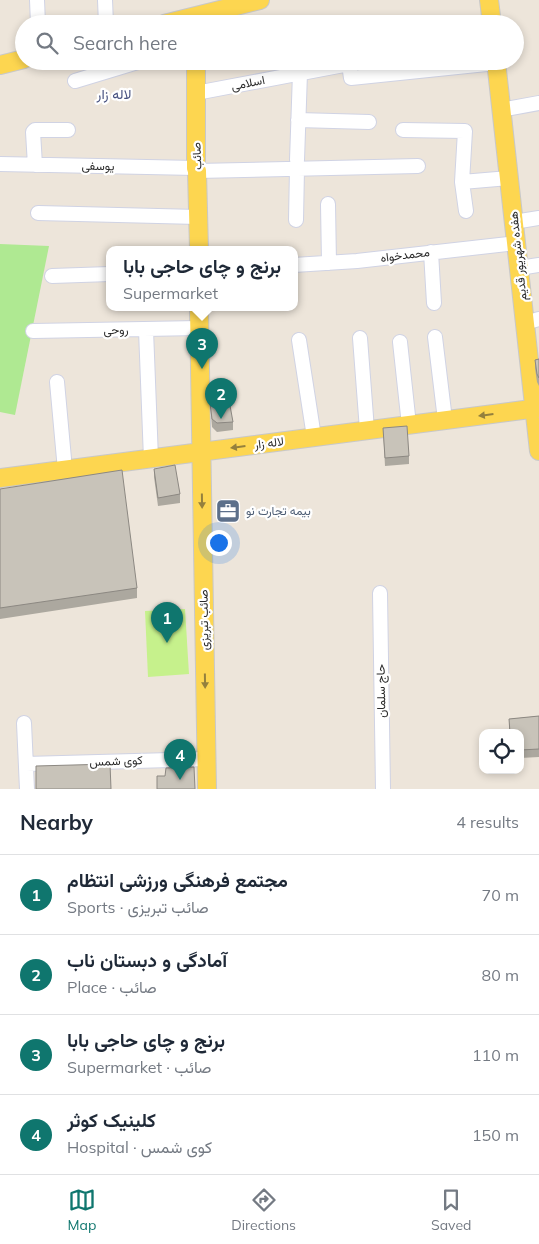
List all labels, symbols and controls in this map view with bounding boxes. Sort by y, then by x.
search box [15,15,524,70]
icon: search [33,29,61,57]
text: Search here [73,31,177,55]
street label: اسلامی [230,72,266,94]
district label: لاله زار [96,85,131,103]
street label: صائب [189,142,204,170]
street label: یوسفی [81,158,115,174]
street label: هفده شهریور قدیم [505,211,531,301]
street label: محمدخواه [379,244,431,266]
popup [106,246,298,311]
text: برنج و چای حاجی بابا [123,254,281,278]
text: Supermarket [123,283,218,303]
street label: روحی [103,322,129,338]
pin: 3 [186,328,218,369]
pin: 2 [205,378,237,419]
one-way arrow [478,411,494,419]
street label: لاله زار [252,433,285,453]
one-way arrow [230,443,246,451]
one-way arrow [198,493,206,509]
office icon: بیمه تجارت نو [215,498,241,524]
place label: بیمه تجارت نو [246,503,311,519]
your location [206,530,232,556]
street label: صائب تبریزی [195,589,213,651]
pin: 1 [151,602,183,643]
street label: حاج سلمان [373,664,390,718]
one-way arrow [201,673,209,689]
map controls [479,729,524,774]
button: locate [479,729,524,774]
pin: 4 [164,739,196,780]
street label: کوی شمس [89,752,143,770]
text: Nearby [20,809,93,835]
text: 4 results [456,812,519,832]
text: مجتمع فرهنگی ورزشی انتظام [67,868,288,892]
text: 1 [31,885,41,905]
text: 70 m [482,885,519,905]
text: Sports · صائب تبریزی [67,897,209,917]
text: آمادگی و دبستان ناب [67,948,227,972]
text: 2 [31,965,41,985]
text: 80 m [482,965,519,985]
text: Place · صائب [67,977,157,997]
text: برنج و چای حاجی بابا [67,1028,225,1052]
text: 3 [31,1045,41,1065]
text: 110 m [472,1045,519,1065]
text: Supermarket · صائب [67,1057,212,1077]
text: کلینیک کوثر [67,1108,156,1132]
text: 4 [31,1125,41,1145]
text: 150 m [472,1125,519,1145]
text: Hospital · کوی شمس [67,1137,212,1157]
tab: Map [68,1186,96,1234]
tab: Directions [231,1186,296,1234]
tab: Saved [431,1186,471,1234]

